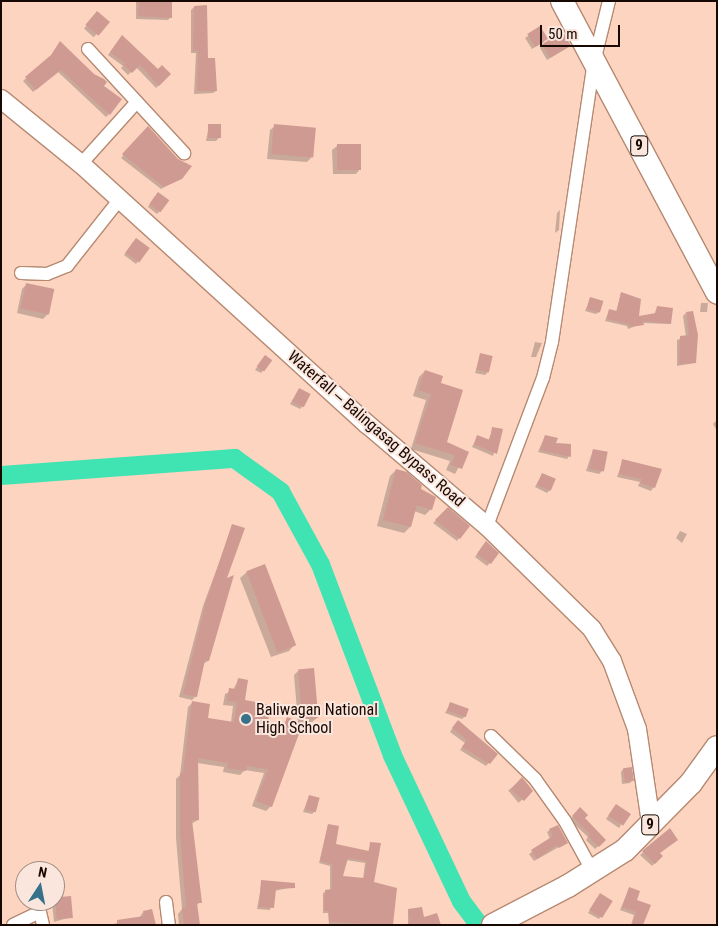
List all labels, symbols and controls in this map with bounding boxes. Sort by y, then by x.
scale bar [543,15,623,47]
text: 50 m [548,25,578,43]
road number: 9 [629,134,649,158]
street label: Waterfall ‒ Balingasag Bypass Road [284,347,468,511]
place label: Baliwagan National High School [256,700,378,738]
marker: Baliwagan National High School [240,713,252,725]
road number: 9 [640,812,660,838]
north arrow [15,861,65,911]
text: N [37,864,48,881]

